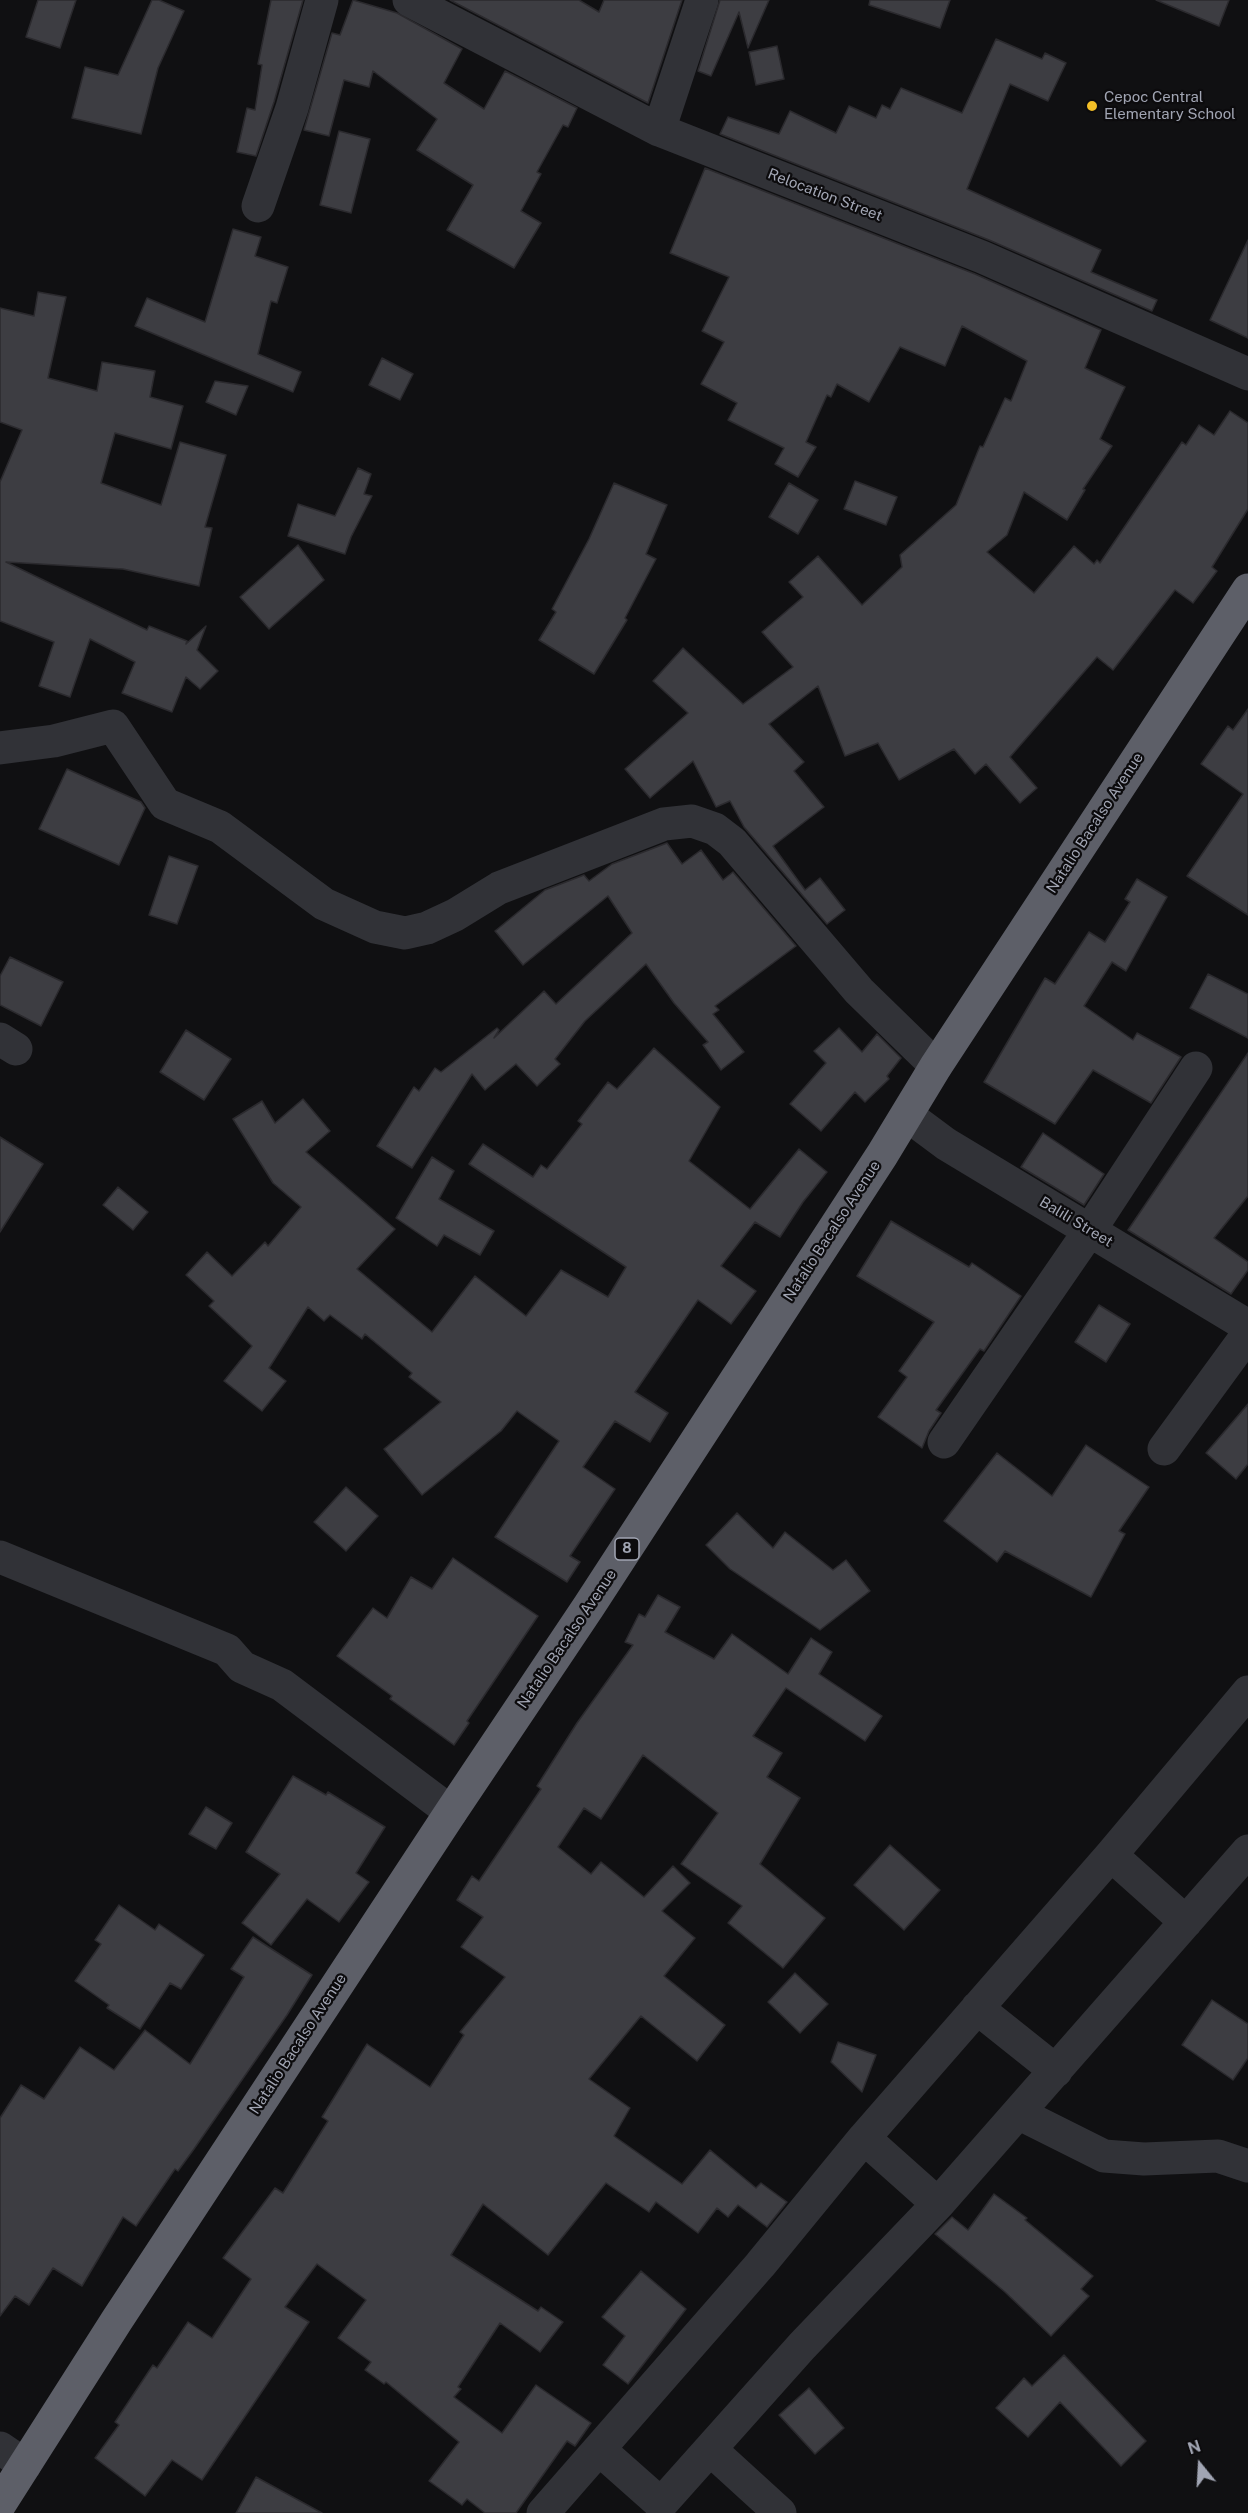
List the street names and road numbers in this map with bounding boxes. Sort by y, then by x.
street label: Relocation Street [765,165,885,225]
street label: Natalio Bacalso Avenue [1043,749,1147,897]
street label: Natalio Bacalso Avenue [780,1157,884,1305]
street label: Balili Street [1036,1193,1116,1251]
road number: 8 [615,1538,639,1560]
street label: Natalio Bacalso Avenue [514,1566,620,1712]
street label: Natalio Bacalso Avenue [246,1970,350,2118]

